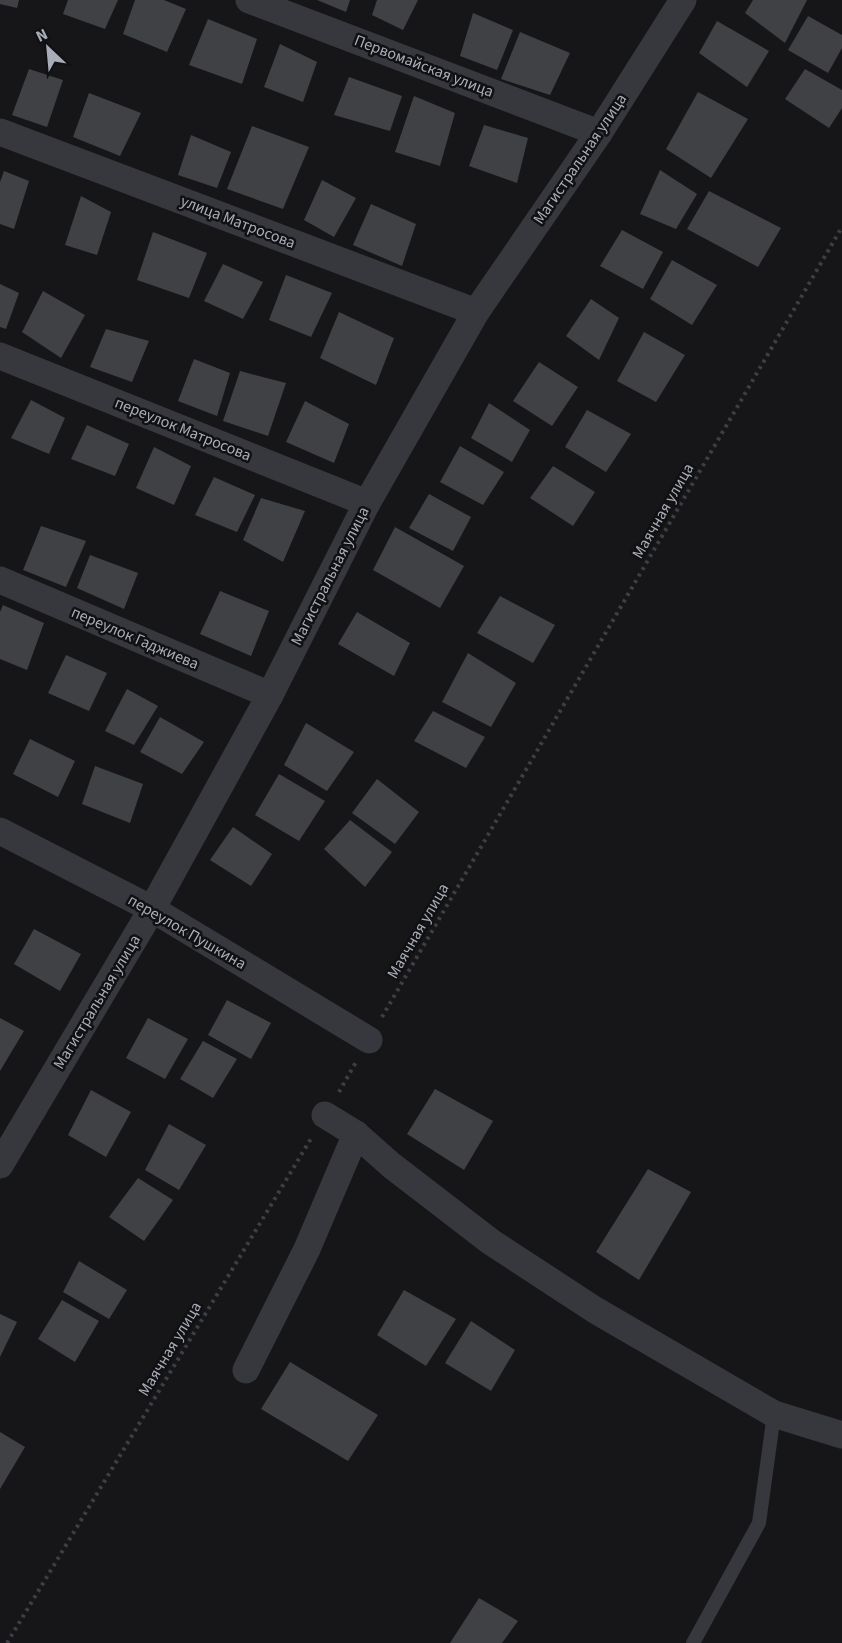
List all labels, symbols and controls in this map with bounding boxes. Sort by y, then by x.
north arrow [18,18,78,78]
text: N [32,23,51,48]
street label: Первомайская улица [351,29,497,103]
street label: Магистральная улица [528,89,632,229]
street label: улица Матросова [177,190,299,254]
street label: переулок Матросова [111,392,255,466]
street label: Маячная улица [627,459,699,563]
street label: Магистральная улица [285,503,375,649]
street label: переулок Гаджиева [68,601,202,675]
street label: Маячная улица [382,879,454,983]
street label: переулок Пушкина [124,889,250,975]
street label: Магистральная улица [48,931,146,1073]
street label: Маячная улица [133,1298,207,1400]

